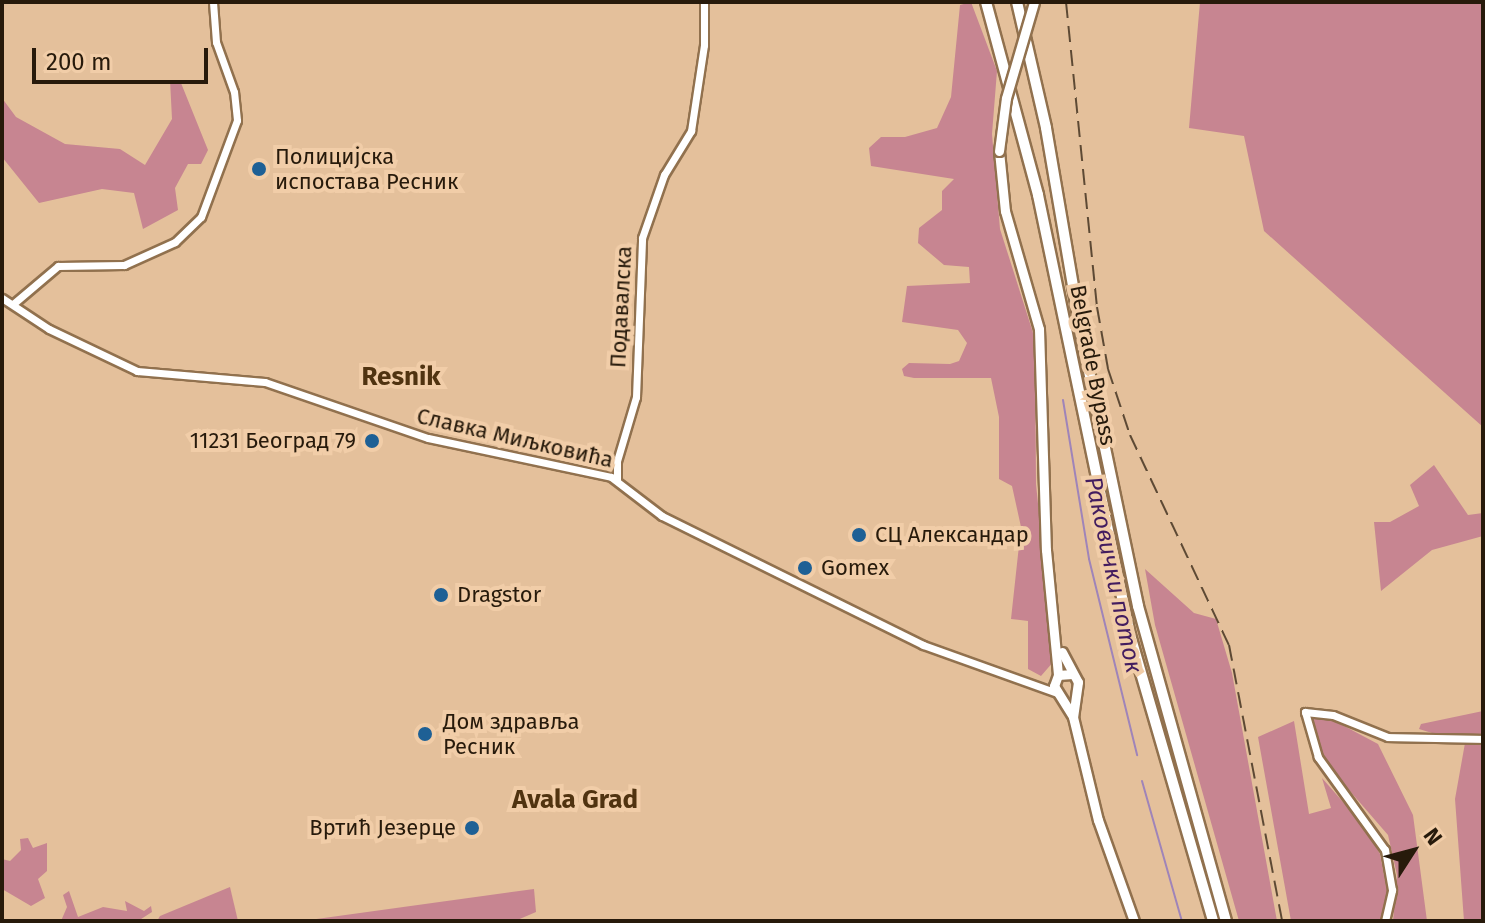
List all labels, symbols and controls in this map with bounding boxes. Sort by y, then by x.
scale bar [36,32,212,82]
text: 200 m [46,48,112,76]
place label: Полицијска испостава Ресник [275,143,458,194]
marker: Полицијска испостава Ресник [250,160,268,178]
street label: Подавалска [605,245,637,369]
street label: Belgrade Bypass [1064,282,1122,448]
district label: Resnik [361,361,441,393]
street label: Славка Миљковића [414,403,616,473]
place label: 11231 Београд 79 [190,428,356,454]
marker: 11231 Београд 79 [363,432,381,450]
water label: Раковички поток [1078,474,1148,676]
place label: СЦ Александар [875,522,1029,548]
marker: СЦ Александар [850,526,868,544]
place label: Gomex [821,555,889,581]
marker: Gomex [796,559,814,577]
place label: Dragstor [457,582,541,608]
marker: Dragstor [432,586,450,604]
place label: Дом здравља Ресник [443,708,579,760]
marker: Дом здравља Ресник [414,723,436,745]
district label: Avala Grad [512,784,638,816]
north arrow [1373,811,1453,891]
place label: Вртић Језерце [309,815,456,841]
marker: Вртић Језерце [463,819,481,837]
text: N [1418,823,1448,850]

